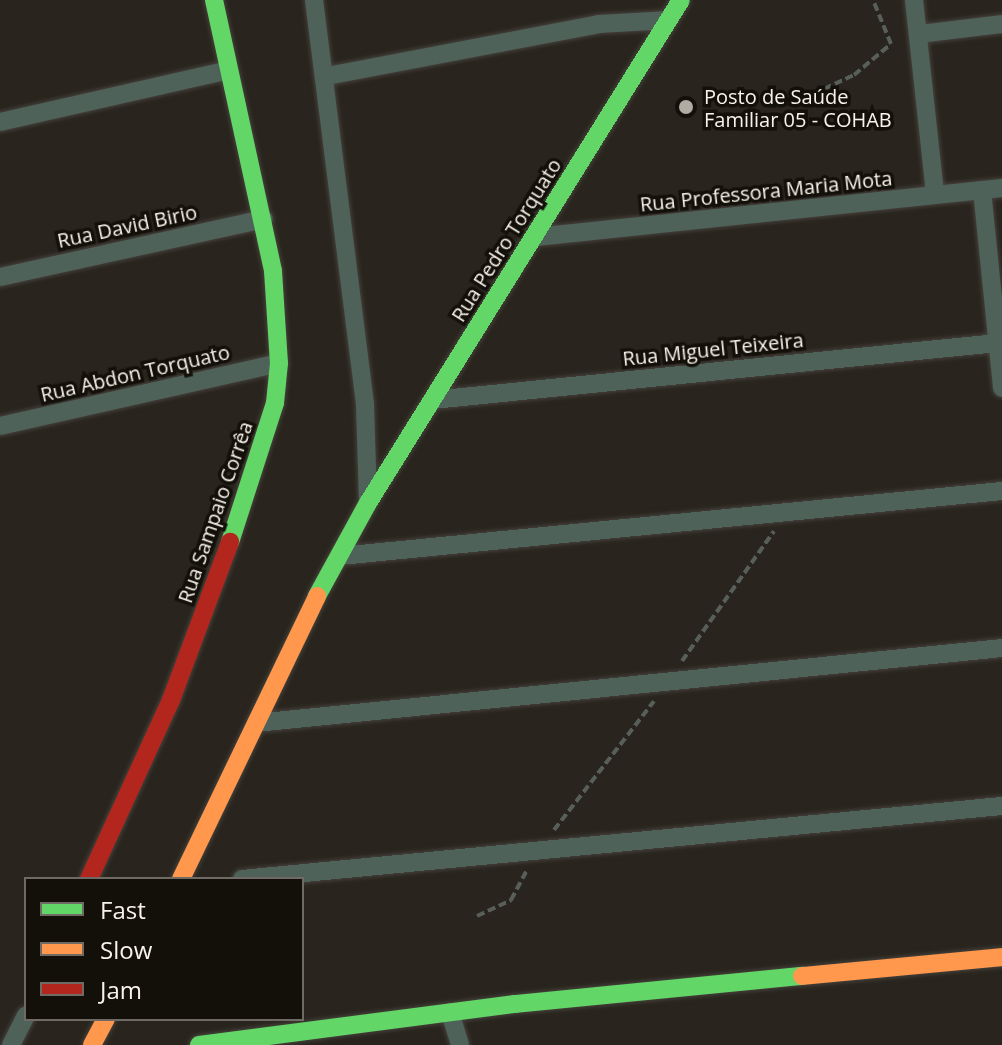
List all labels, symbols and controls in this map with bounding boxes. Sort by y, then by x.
place label: Posto de Saúde Familiar 05 - COHAB [704,84,892,131]
marker: Posto de Saúde Familiar 05 - COHAB [675,96,697,118]
street label: Rua Pedro Torquato [446,154,566,326]
street label: Rua Professora Maria Mota [639,166,893,216]
street label: Rua David Birio [55,199,199,253]
street label: Rua Miguel Teixeira [621,328,805,370]
street label: Rua Abdon Torquato [38,340,232,406]
street label: Rua Sampaio Corrêa [173,418,257,606]
legend [24,877,304,1021]
text: Fast [100,893,146,926]
text: Slow [100,933,152,966]
text: Jam [100,973,142,1006]

